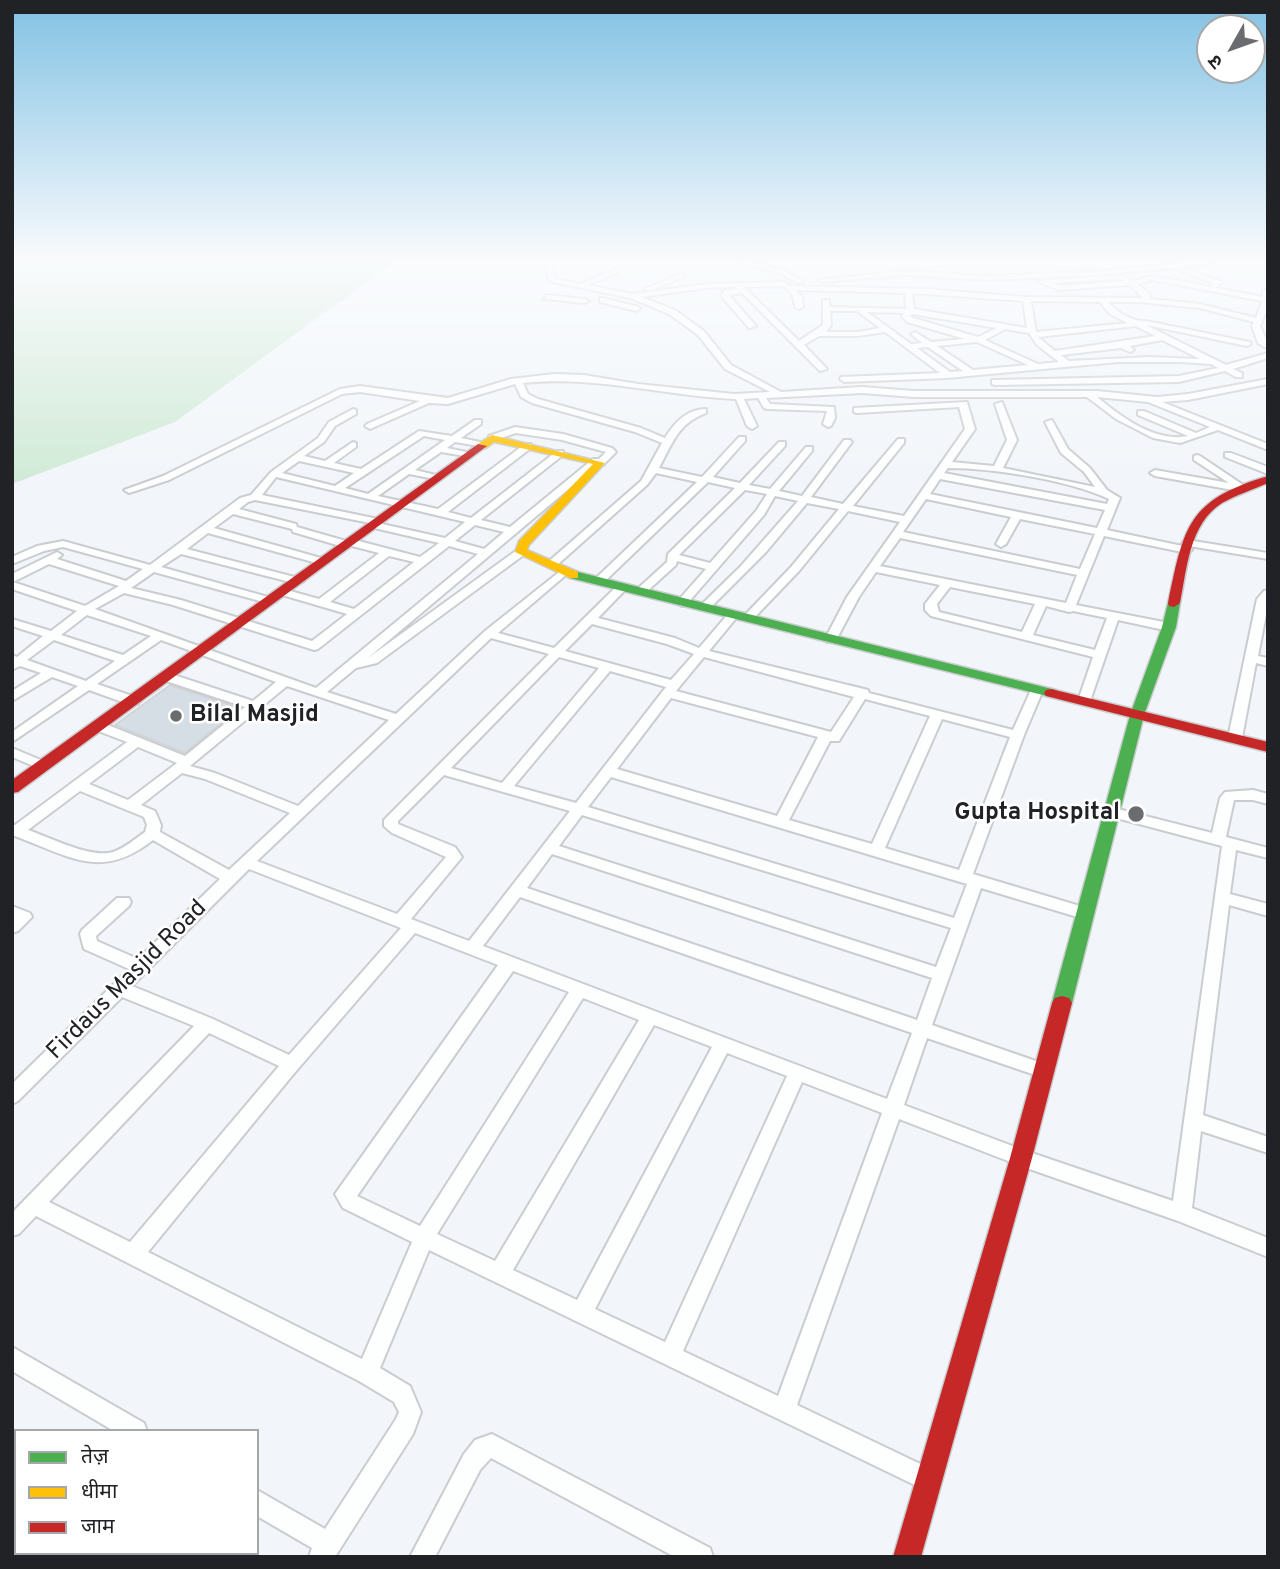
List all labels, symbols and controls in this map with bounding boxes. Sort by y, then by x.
north arrow [1196,14,1266,84]
text: उ [1204,49,1229,73]
place label: Bilal Masjid [190,702,319,730]
marker: Bilal Masjid [168,708,184,724]
place label: Gupta Hospital [954,800,1120,828]
marker: Gupta Hospital [1126,804,1146,824]
street label: Firdaus Masjid Road [42,895,214,1067]
legend [14,1429,259,1555]
text: तेज़ [81,1444,109,1471]
text: धीमा [81,1479,117,1506]
text: जाम [81,1514,115,1541]

